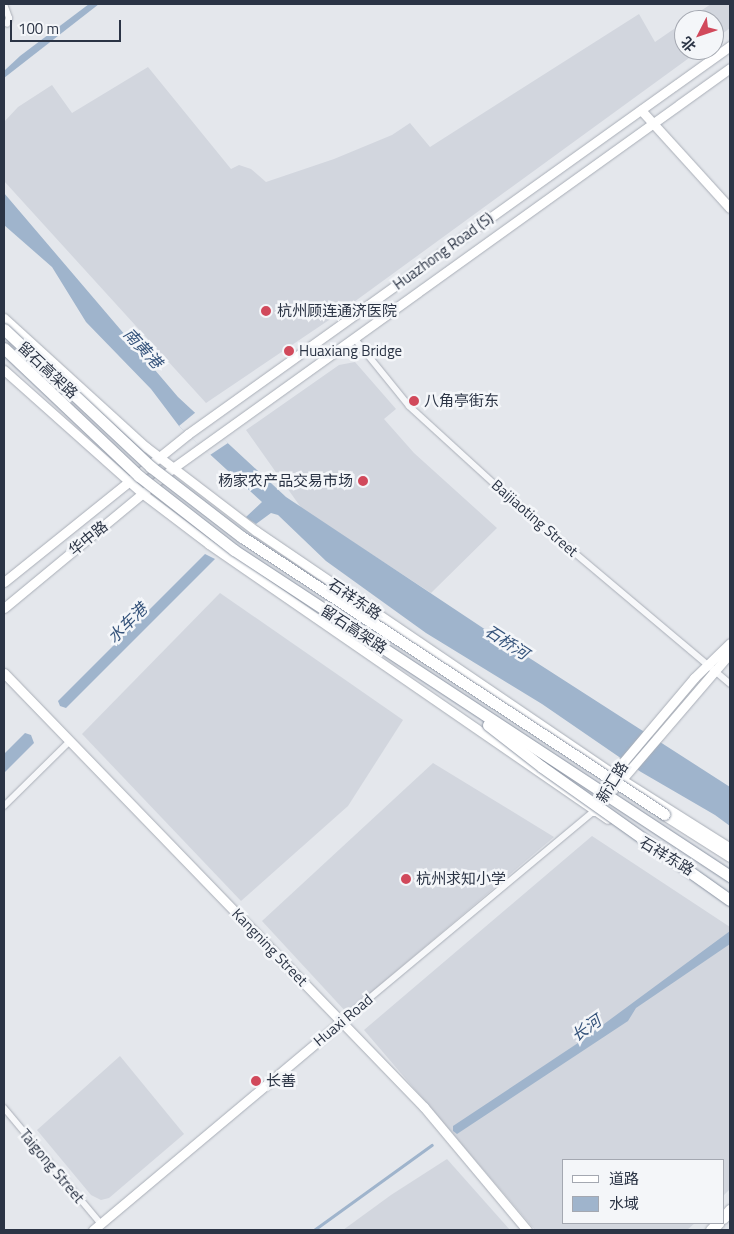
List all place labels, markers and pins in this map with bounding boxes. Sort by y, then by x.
place label: 杭州顾连通济医院 [277,302,397,320]
marker: 杭州顾连通济医院 [259,304,273,318]
place label: Huaxiang Bridge [299,342,402,360]
marker: Huaxiang Bridge [283,345,295,357]
place label: 八角亭街东 [424,392,499,410]
marker: 八角亭街东 [408,395,420,407]
place label: 杨家农产品交易市场 [218,472,353,490]
marker: 杨家农产品交易市场 [357,475,369,487]
place label: 杭州求知小学 [416,870,506,888]
marker: 杭州求知小学 [400,873,412,885]
place label: 长善 [266,1072,296,1090]
marker: 长善 [250,1075,262,1087]

